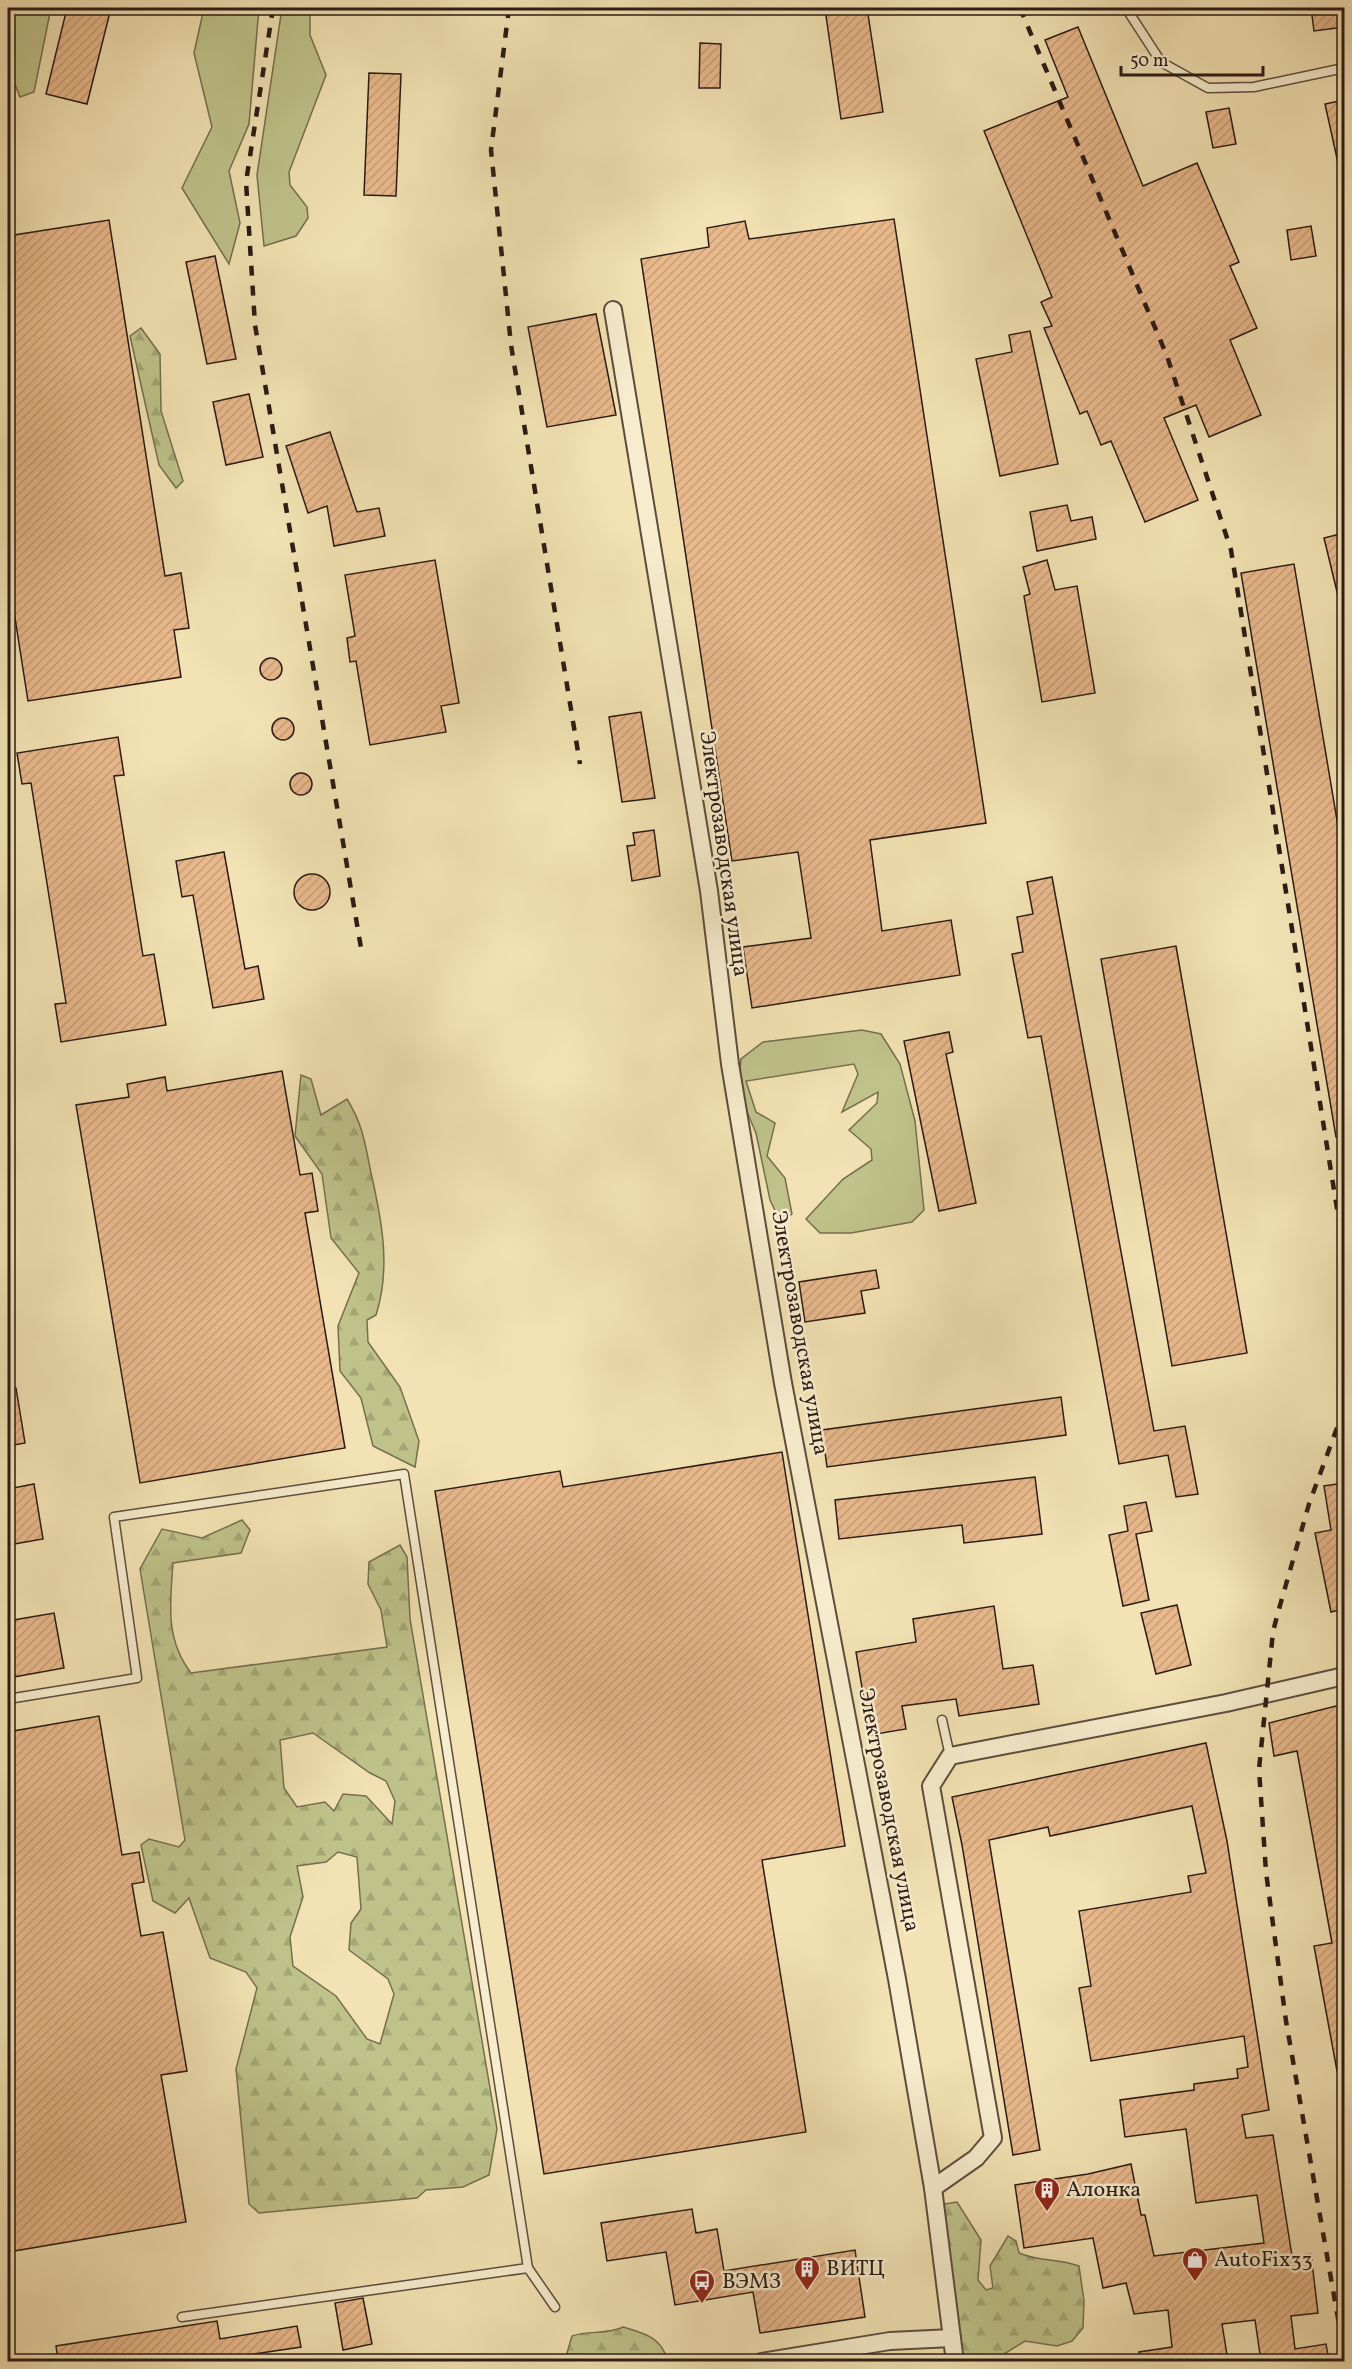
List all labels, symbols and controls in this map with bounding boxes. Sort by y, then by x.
scale bar [1121,39,1264,77]
text: 50 m [1130,49,1169,74]
street label: Электрозаводская улица [690,729,756,979]
street label: Электрозаводская улица [762,1208,836,1458]
street label: Электрозаводская улица [849,1685,927,1935]
building icon: Алонка [1032,2175,1062,2213]
place label: Алонка [1066,2175,1141,2206]
shop icon: AutoFix33 [1180,2245,1210,2283]
place label: AutoFix33 [1214,2245,1313,2276]
building icon: ВИТЦ [792,2254,822,2292]
place label: ВИТЦ [826,2254,885,2285]
bus stop icon: ВЭМЗ [687,2267,717,2305]
place label: ВЭМЗ [722,2267,781,2298]

